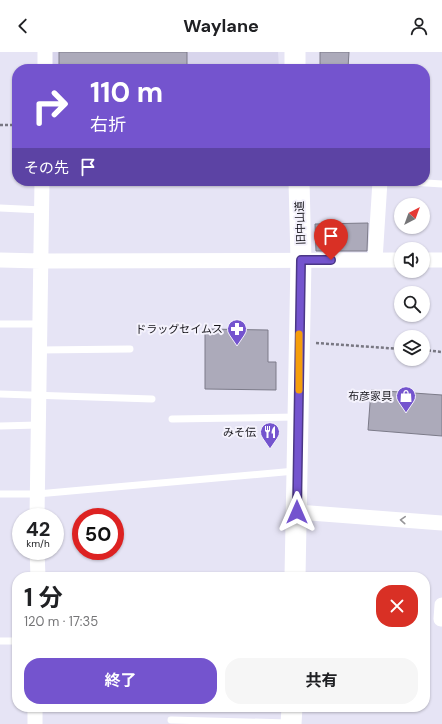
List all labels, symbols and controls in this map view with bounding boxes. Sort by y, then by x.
text: Waylane [183,14,259,38]
icon: back [12,15,34,37]
icon: person [408,15,430,37]
text: 110 m [90,74,163,111]
icon: right [24,80,76,132]
text: 右折 [90,113,126,137]
icon: arrive [77,156,99,178]
text: その先 [24,158,69,178]
north arrow [394,198,430,234]
map controls [394,198,430,366]
street label: 旧中山道 [292,201,308,245]
pin [314,219,348,260]
icon: arrive [320,225,342,247]
button: sound [394,242,430,278]
button: search [394,286,430,322]
pharmacy icon: ドラッグセイムス [226,318,248,346]
place label: ドラッグセイムス [135,322,223,336]
button: layers [394,330,430,366]
shop icon: 布彦家具 [395,385,417,413]
place label: 布彦家具 [348,389,392,403]
restaurant icon: みそ伝 [259,421,281,449]
place label: みそ伝 [223,425,256,439]
position arrow [276,491,318,533]
speed limit sign: 50 [72,508,124,560]
one-way arrow [400,515,406,524]
text: 42 [26,516,50,542]
text: km/h [26,537,50,550]
text: 1 分 [24,582,62,613]
button: close [376,585,418,627]
text: 120 m · 17:35 [24,613,98,630]
button: 終了 [24,658,217,704]
button: 共有 [225,658,418,704]

